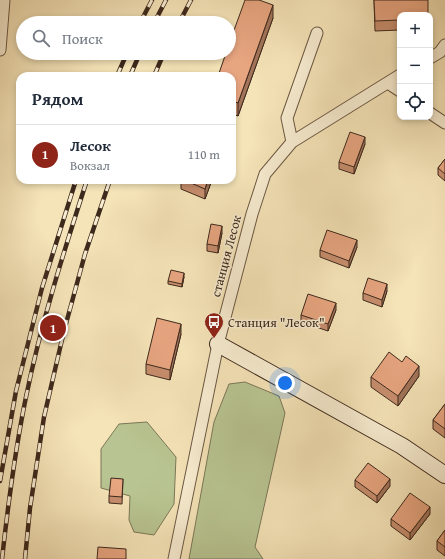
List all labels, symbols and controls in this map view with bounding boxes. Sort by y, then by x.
map controls [397,12,433,120]
button: + [397,12,433,48]
search box [16,16,236,60]
icon: search [30,27,52,49]
text: Поиск [62,28,103,49]
button: − [397,48,433,84]
button: locate [397,84,433,120]
text: Рядом [32,86,83,111]
text: Лесок [70,135,111,156]
text: 1 [42,145,48,164]
text: 110 m [188,145,220,164]
text: Вокзал [70,156,110,175]
street label: станция Лесок [206,213,246,299]
bus stop icon: Станция "Лесок" [203,311,225,339]
pin: 1 [40,313,66,343]
place label: Станция "Лесок" [228,313,325,332]
your location [275,373,295,393]

